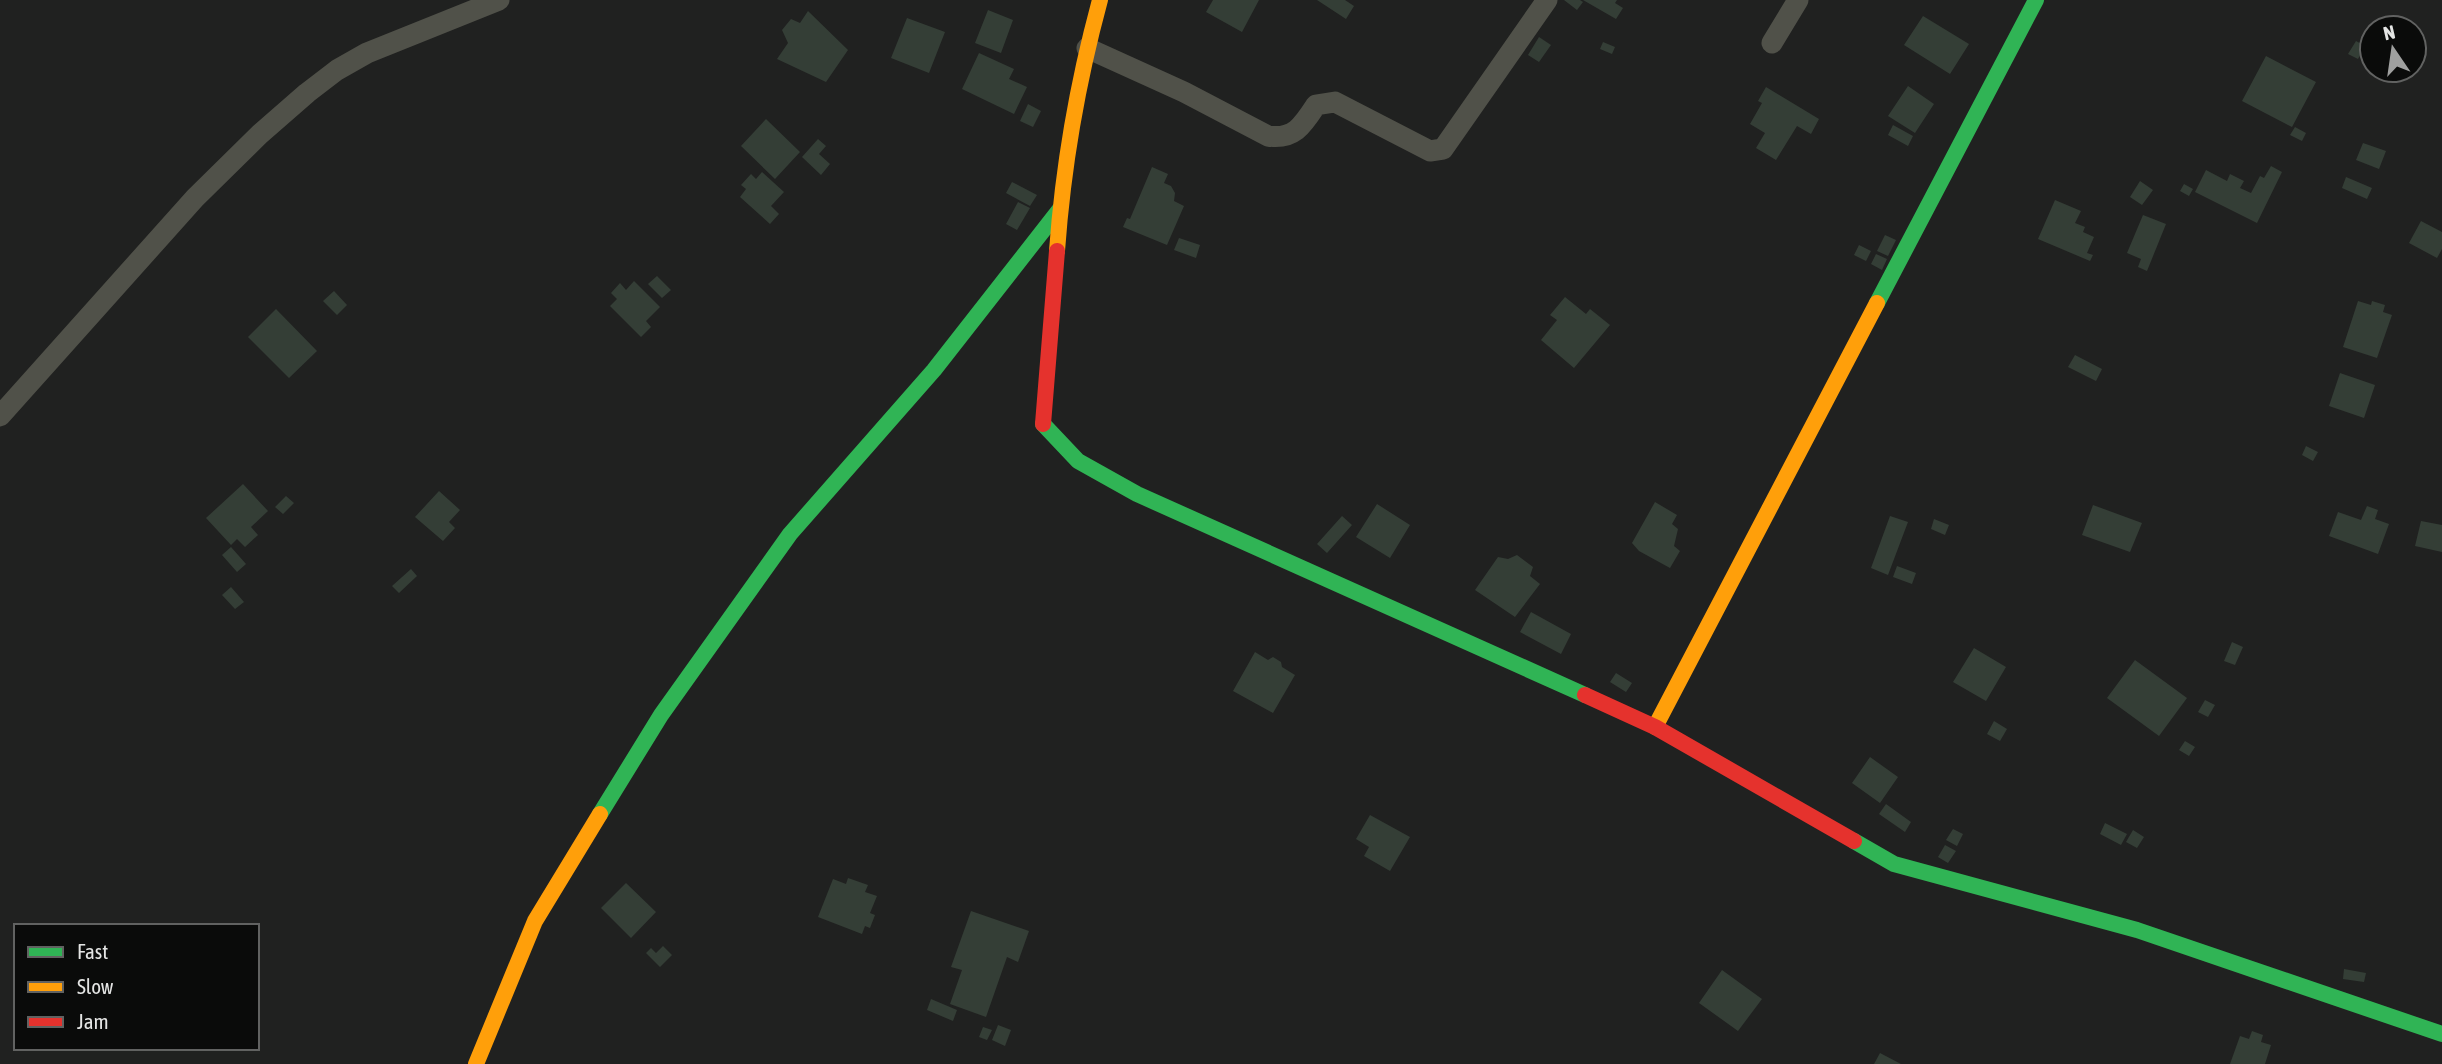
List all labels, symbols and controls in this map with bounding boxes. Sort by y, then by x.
north arrow [2358,14,2428,84]
text: N [2381,20,2397,44]
legend [14,924,259,1050]
text: Fast [77,939,108,963]
text: Slow [77,974,114,998]
text: Jam [77,1009,109,1033]

